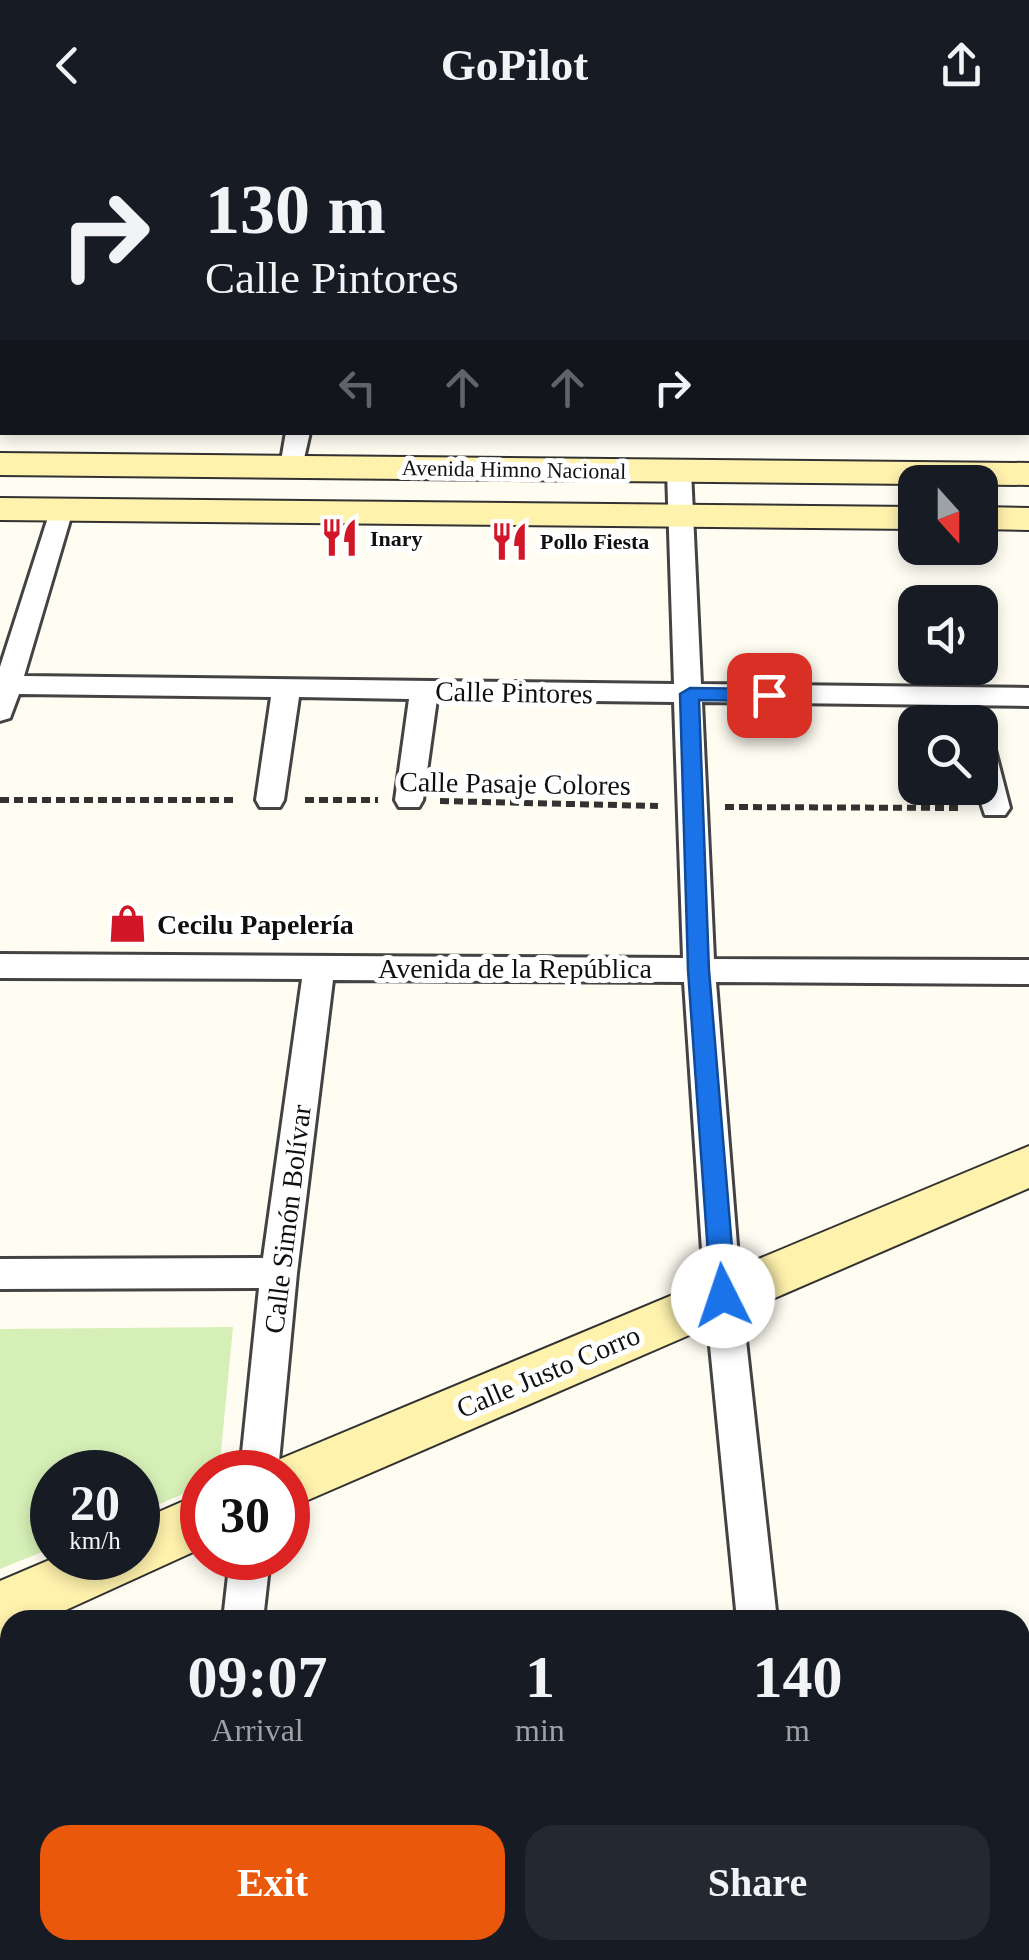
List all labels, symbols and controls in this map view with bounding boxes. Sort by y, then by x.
icon: back [40,38,95,93]
icon: share [934,38,989,93]
text: GoPilot [441,40,588,90]
icon: right [40,170,170,300]
text: 130 m [205,171,386,248]
text: Calle Pintores [205,253,459,303]
icon: left [330,360,385,415]
icon: ahead [435,360,490,415]
icon: ahead [540,360,595,415]
icon: right [645,360,700,415]
street label: Avenida Himno Nacional [402,455,626,484]
north arrow [898,465,998,565]
map controls [898,465,998,805]
restaurant icon: Inary [319,517,361,559]
restaurant icon: Pollo Fiesta [489,520,531,562]
place label: Inary [370,526,423,551]
place label: Pollo Fiesta [540,529,649,554]
button: sound [898,585,998,685]
pin [727,653,812,738]
icon: arrive [742,668,797,723]
street label: Calle Pintores [435,676,593,709]
button: search [898,705,998,805]
street label: Calle Pasaje Colores [399,766,631,801]
shop icon: Cecilu Papelería [106,903,148,945]
place label: Cecilu Papelería [157,909,354,940]
street label: Avenida de la República [378,953,653,984]
street label: Calle Simón Bolívar [258,1102,317,1335]
position arrow [671,1244,775,1348]
street label: Calle Justo Corro [452,1319,644,1424]
speed limit sign: 30 [180,1450,310,1580]
text: 20 [70,1475,120,1531]
text: km/h [69,1527,121,1554]
text: 09:07 [188,1644,328,1710]
text: 1 [525,1644,555,1710]
text: 140 [752,1644,842,1710]
text: Arrival [211,1712,304,1748]
text: min [515,1712,565,1748]
text: m [785,1712,810,1748]
button: Exit [40,1825,505,1940]
button: Share [525,1825,990,1940]

